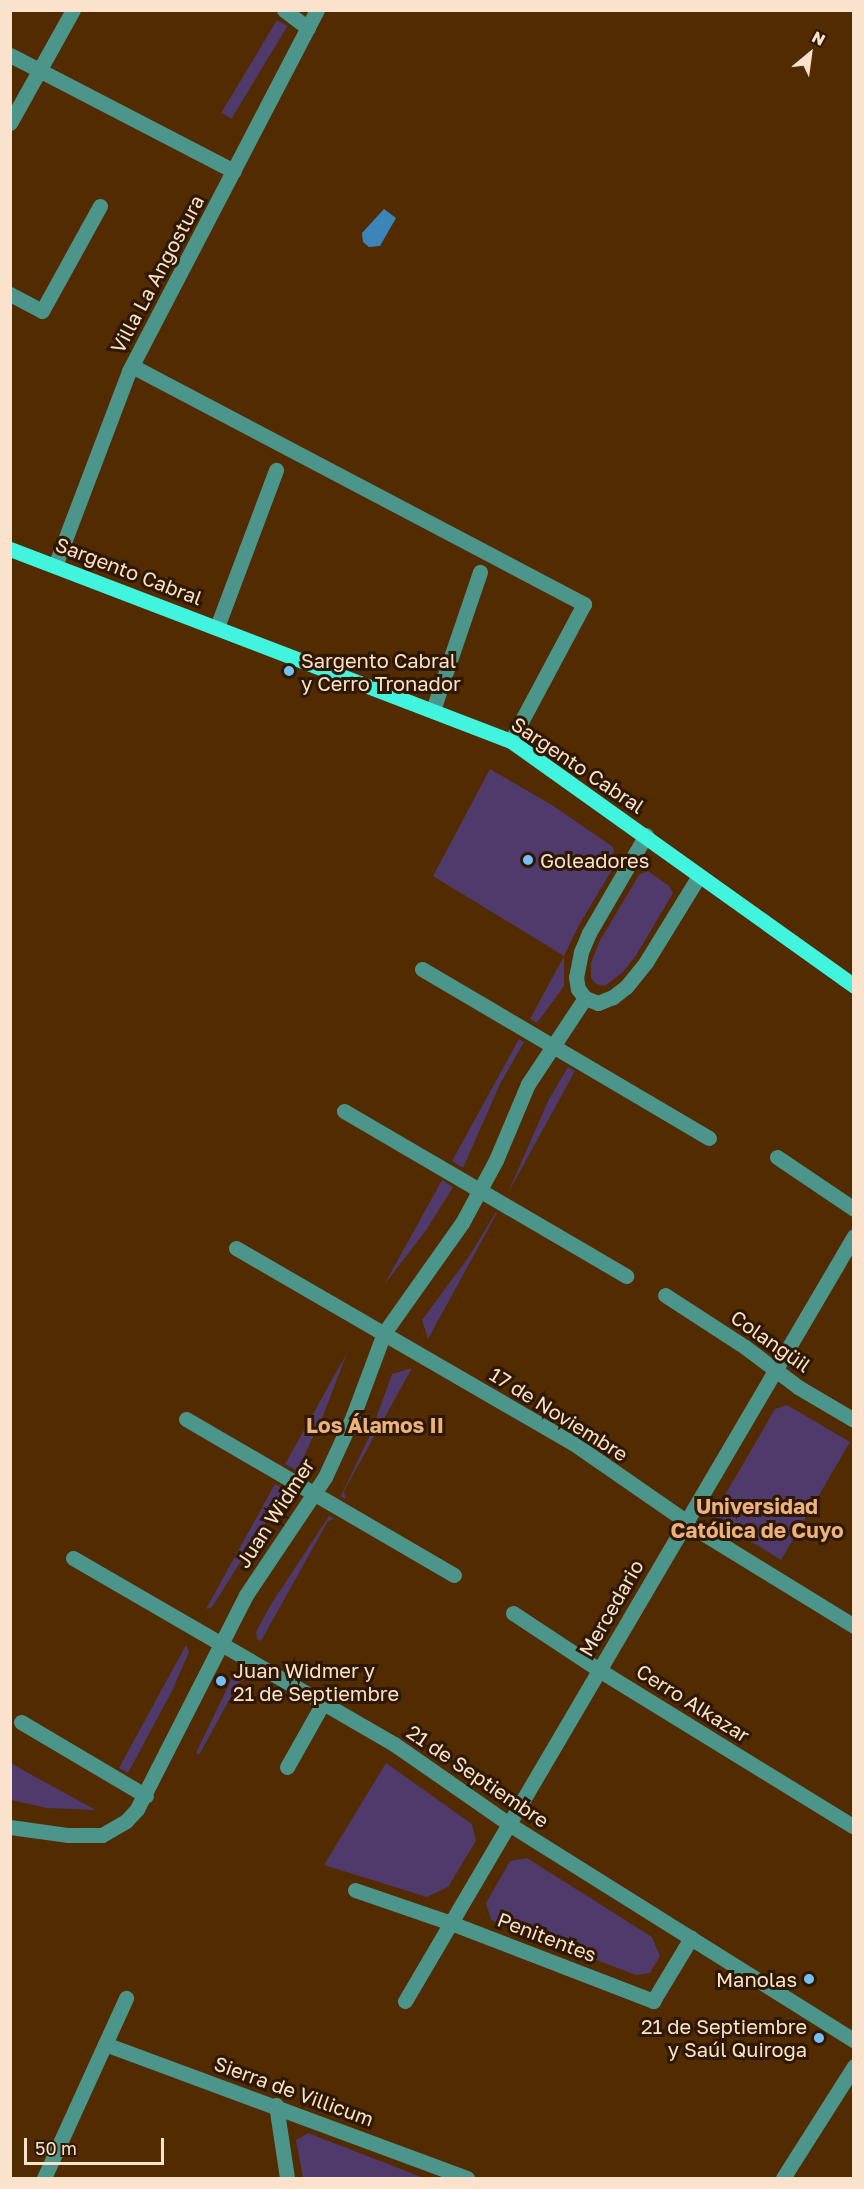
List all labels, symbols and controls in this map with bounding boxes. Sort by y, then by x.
north arrow [780,24,840,84]
text: N [809,27,829,50]
street label: Villa La Angostura [105,191,209,357]
street label: Sargento Cabral [52,532,206,610]
place label: Sargento Cabral y Cerro Tronador [301,648,461,695]
marker: Sargento Cabral y Cerro Tronador [282,664,296,678]
street label: Sargento Cabral [507,712,649,818]
place label: Goleadores [540,848,649,872]
marker: Goleadores [521,853,535,867]
street label: Colangüil [727,1305,815,1377]
street label: 17 de Noviembre [485,1362,633,1466]
district label: Los Álamos II [306,1412,444,1438]
street label: Juan Widmer [231,1454,319,1572]
district label: Universidad Católica de Cuyo [670,1493,844,1543]
street label: Mercedario [574,1555,648,1661]
place label: Juan Widmer y 21 de Septiembre [233,1658,399,1705]
street label: Cerro Alkazar [632,1659,754,1747]
marker: Juan Widmer y 21 de Septiembre [214,1674,228,1688]
street label: 21 de Septiembre [402,1720,554,1832]
street label: Penitentes [494,1907,600,1967]
place label: Manolas [716,1967,797,1991]
marker: Manolas [802,1972,816,1986]
place label: 21 de Septiembre y Saúl Quiroga [641,2014,807,2061]
marker: 21 de Septiembre y Saúl Quiroga [812,2031,826,2045]
street label: Sierra de Villicum [211,2051,377,2131]
scale bar [27,2126,166,2164]
text: 50 m [35,2137,77,2159]

